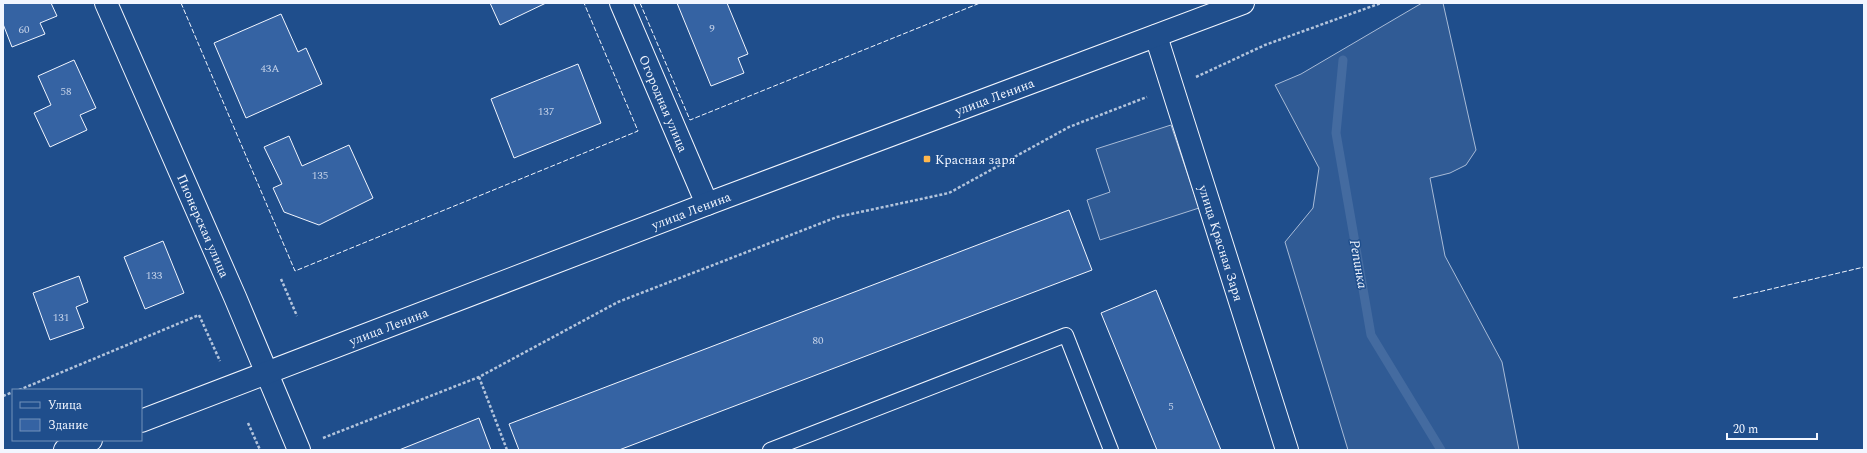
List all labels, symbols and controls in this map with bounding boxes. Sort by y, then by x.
house number: 9 [709,20,715,37]
house number: 60 [19,21,30,38]
street label: Огородная улица [633,52,693,156]
house number: 43А [260,60,280,77]
street label: улица Ленина [951,73,1038,122]
house number: 58 [61,83,72,100]
house number: 137 [538,103,555,120]
place label: Красная заря [935,150,1016,170]
marker: Красная заря [922,154,932,164]
house number: 135 [312,167,328,184]
street label: Пионерская улица [171,171,235,282]
street label: улица Красная Заря [1192,181,1248,304]
street label: улица Ленина [648,187,735,236]
water label: Репинка [1344,238,1373,290]
house number: 133 [146,267,163,284]
street label: улица Ленина [345,303,432,352]
house number: 131 [53,309,69,326]
house number: 80 [813,332,824,349]
legend [12,389,142,441]
text: Улица [48,396,82,415]
house number: 5 [1168,398,1174,415]
scale bar [1727,415,1817,441]
text: Здание [48,416,88,435]
text: 20 m [1733,420,1758,439]

